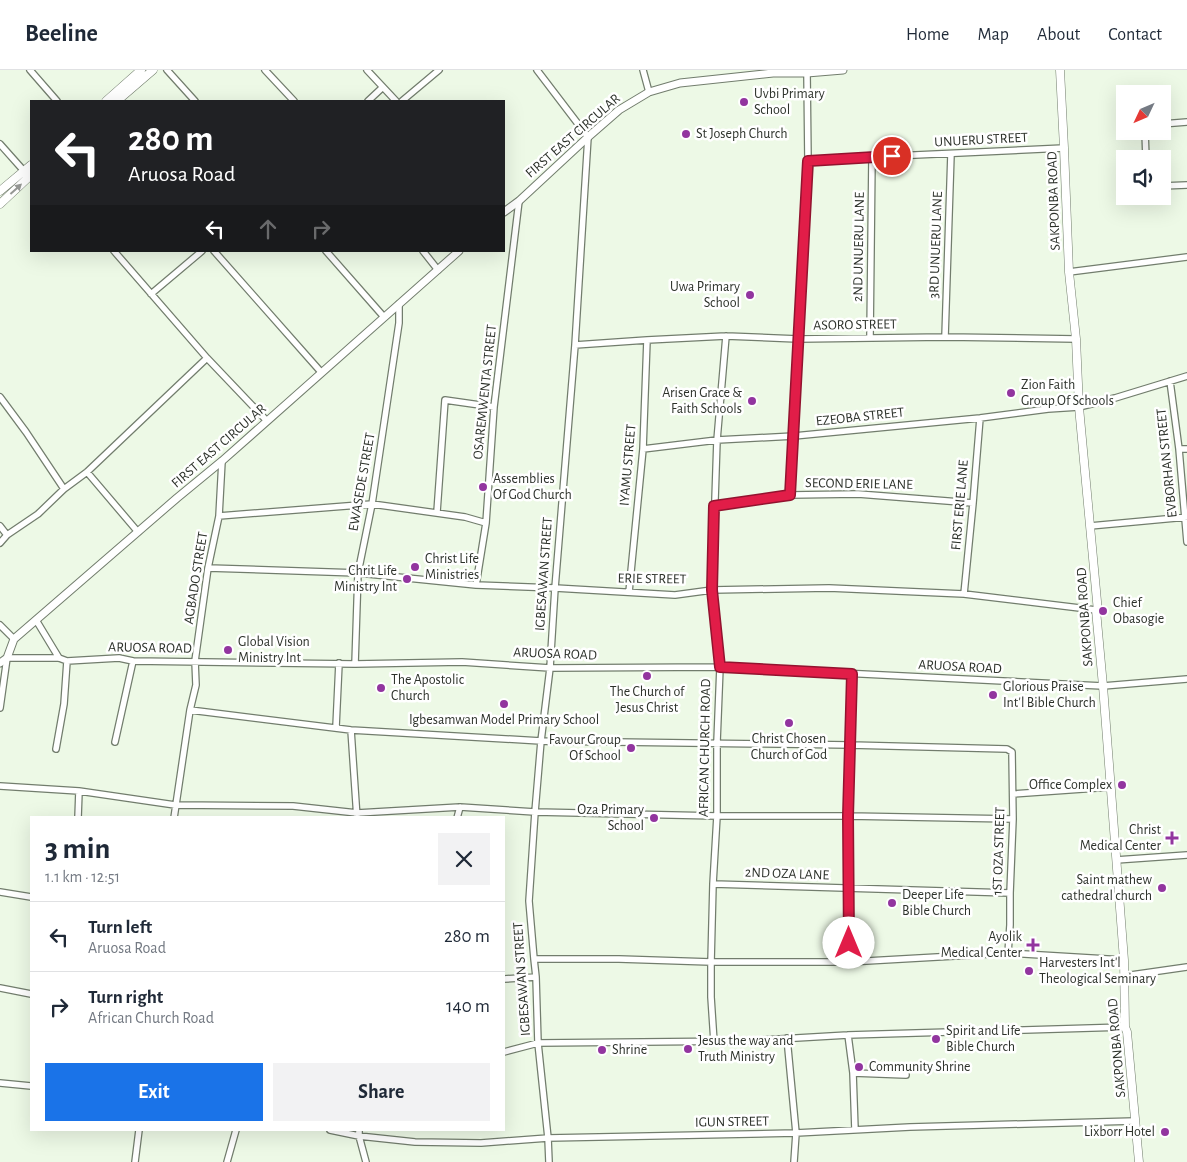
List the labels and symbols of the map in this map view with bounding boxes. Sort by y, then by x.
north arrow [1116,85,1171,140]
place label: Uvbi Primary School [754,87,825,117]
street label: FIRST EAST CIRCULAR [523,91,623,181]
marker: Uvbi Primary School [738,96,750,108]
place label: St Joseph Church [696,127,787,141]
marker: St Joseph Church [680,128,692,140]
street label: UNUERU STREET [934,131,1028,149]
pin [871,135,913,177]
street label: SAKPONBA ROAD [1045,151,1063,251]
one-way arrow [9,184,22,195]
street label: 3RD UNUERU LANE [927,191,945,299]
street label: 2ND UNUERU LANE [851,192,867,302]
place label: Uwa Primary School [670,280,740,310]
marker: Uwa Primary School [744,289,756,301]
street label: ASORO STREET [813,317,897,333]
street label: OSAREMWENTA STREET [471,324,499,460]
place label: Zion Faith Group Of Schools [1021,378,1114,408]
place label: Arisen Grace & Faith Schools [662,386,742,416]
marker: Zion Faith Group Of Schools [1005,387,1017,399]
marker: Arisen Grace & Faith Schools [746,395,758,407]
street label: FIRST EAST CIRCULAR [169,401,269,491]
street label: EZEOBA STREET [815,405,905,429]
street label: EVBORHAN STREET [1154,408,1180,518]
street label: IYAMU STREET [617,423,639,506]
street label: EWASEDE STREET [346,431,378,532]
street label: FIRST ERIE LANE [949,459,971,551]
place label: Assemblies Of God Church [493,472,572,502]
street label: SECOND ERIE LANE [805,476,913,492]
marker: Assemblies Of God Church [477,481,489,493]
street label: IGBESAWAN STREET [533,516,555,631]
street label: AGBADO STREET [182,531,210,625]
place label: Christ Life Ministries [425,552,479,582]
marker: Christ Life Ministries [409,561,421,573]
place label: Chrit Life Ministry Int [334,564,398,594]
street label: SAKPONBA ROAD [1075,567,1095,667]
street label: ERIE STREET [618,571,687,587]
marker: Chrit Life Ministry Int [401,573,413,585]
place label: Chief Obasogie [1113,596,1164,626]
marker: Chief Obasogie [1097,605,1109,617]
place label: Global Vision Ministry Int [238,635,310,665]
street label: ARUOSA ROAD [108,640,192,656]
marker: Global Vision Ministry Int [222,644,234,656]
street label: ARUOSA ROAD [513,646,597,662]
street label: ARUOSA ROAD [918,658,1002,676]
marker: The Church of Jesus Christ [641,670,653,682]
place label: The Apostolic Church [391,673,465,703]
street label: AFRICAN CHURCH ROAD [697,679,713,817]
place label: Glorious Praise Int'l Bible Church [1003,680,1096,710]
marker: The Apostolic Church [375,682,387,694]
place label: The Church of Jesus Christ [610,685,685,715]
marker: Glorious Praise Int'l Bible Church [987,689,999,701]
marker: Igbesamwan Model Primary School [498,698,510,710]
place label: Igbesamwan Model Primary School [409,713,599,727]
marker: Christ Chosen Church of God [783,717,795,729]
place label: Christ Chosen Church of God [751,732,827,762]
place label: Favour Group Of School [549,733,621,763]
marker: Favour Group Of School [625,742,637,754]
place label: Office Complex [1029,778,1112,792]
marker: Office Complex [1116,779,1128,791]
place label: Oza Primary School [577,803,644,833]
street label: 1ST OZA STREET [990,806,1008,895]
marker: Oza Primary School [648,812,660,824]
place label: Christ Medical Center [1080,823,1162,853]
marker: Christ Medical Center [1165,831,1179,845]
street label: 2ND OZA LANE [745,866,830,882]
place label: Saint mathew cathedral church [1061,873,1153,903]
marker: Saint mathew cathedral church [1156,882,1168,894]
place label: Deeper Life Bible Church [902,888,971,918]
marker: Deeper Life Bible Church [886,897,898,909]
position arrow [822,916,874,968]
street label: IGBESAWAN STREET [511,921,533,1036]
place label: Ayolik Medical Center [941,930,1023,960]
marker: Ayolik Medical Center [1026,938,1040,952]
place label: Harvesters Int'l Theological Seminary [1039,956,1156,986]
marker: Harvesters Int'l Theological Seminary [1023,965,1035,977]
street label: SAKPONBA ROAD [1106,998,1128,1098]
place label: Spirit and Life Bible Church [946,1024,1021,1054]
marker: Spirit and Life Bible Church [930,1033,942,1045]
place label: Jesus the way and Truth Ministry [698,1034,793,1064]
place label: Shrine [612,1043,647,1057]
marker: Jesus the way and Truth Ministry [682,1043,694,1055]
marker: Shrine [596,1044,608,1056]
place label: Community Shrine [869,1060,971,1074]
marker: Community Shrine [853,1061,865,1073]
street label: IGUN STREET [695,1114,769,1130]
place label: Lixborr Hotel [1084,1125,1155,1139]
marker: Lixborr Hotel [1159,1126,1171,1138]

